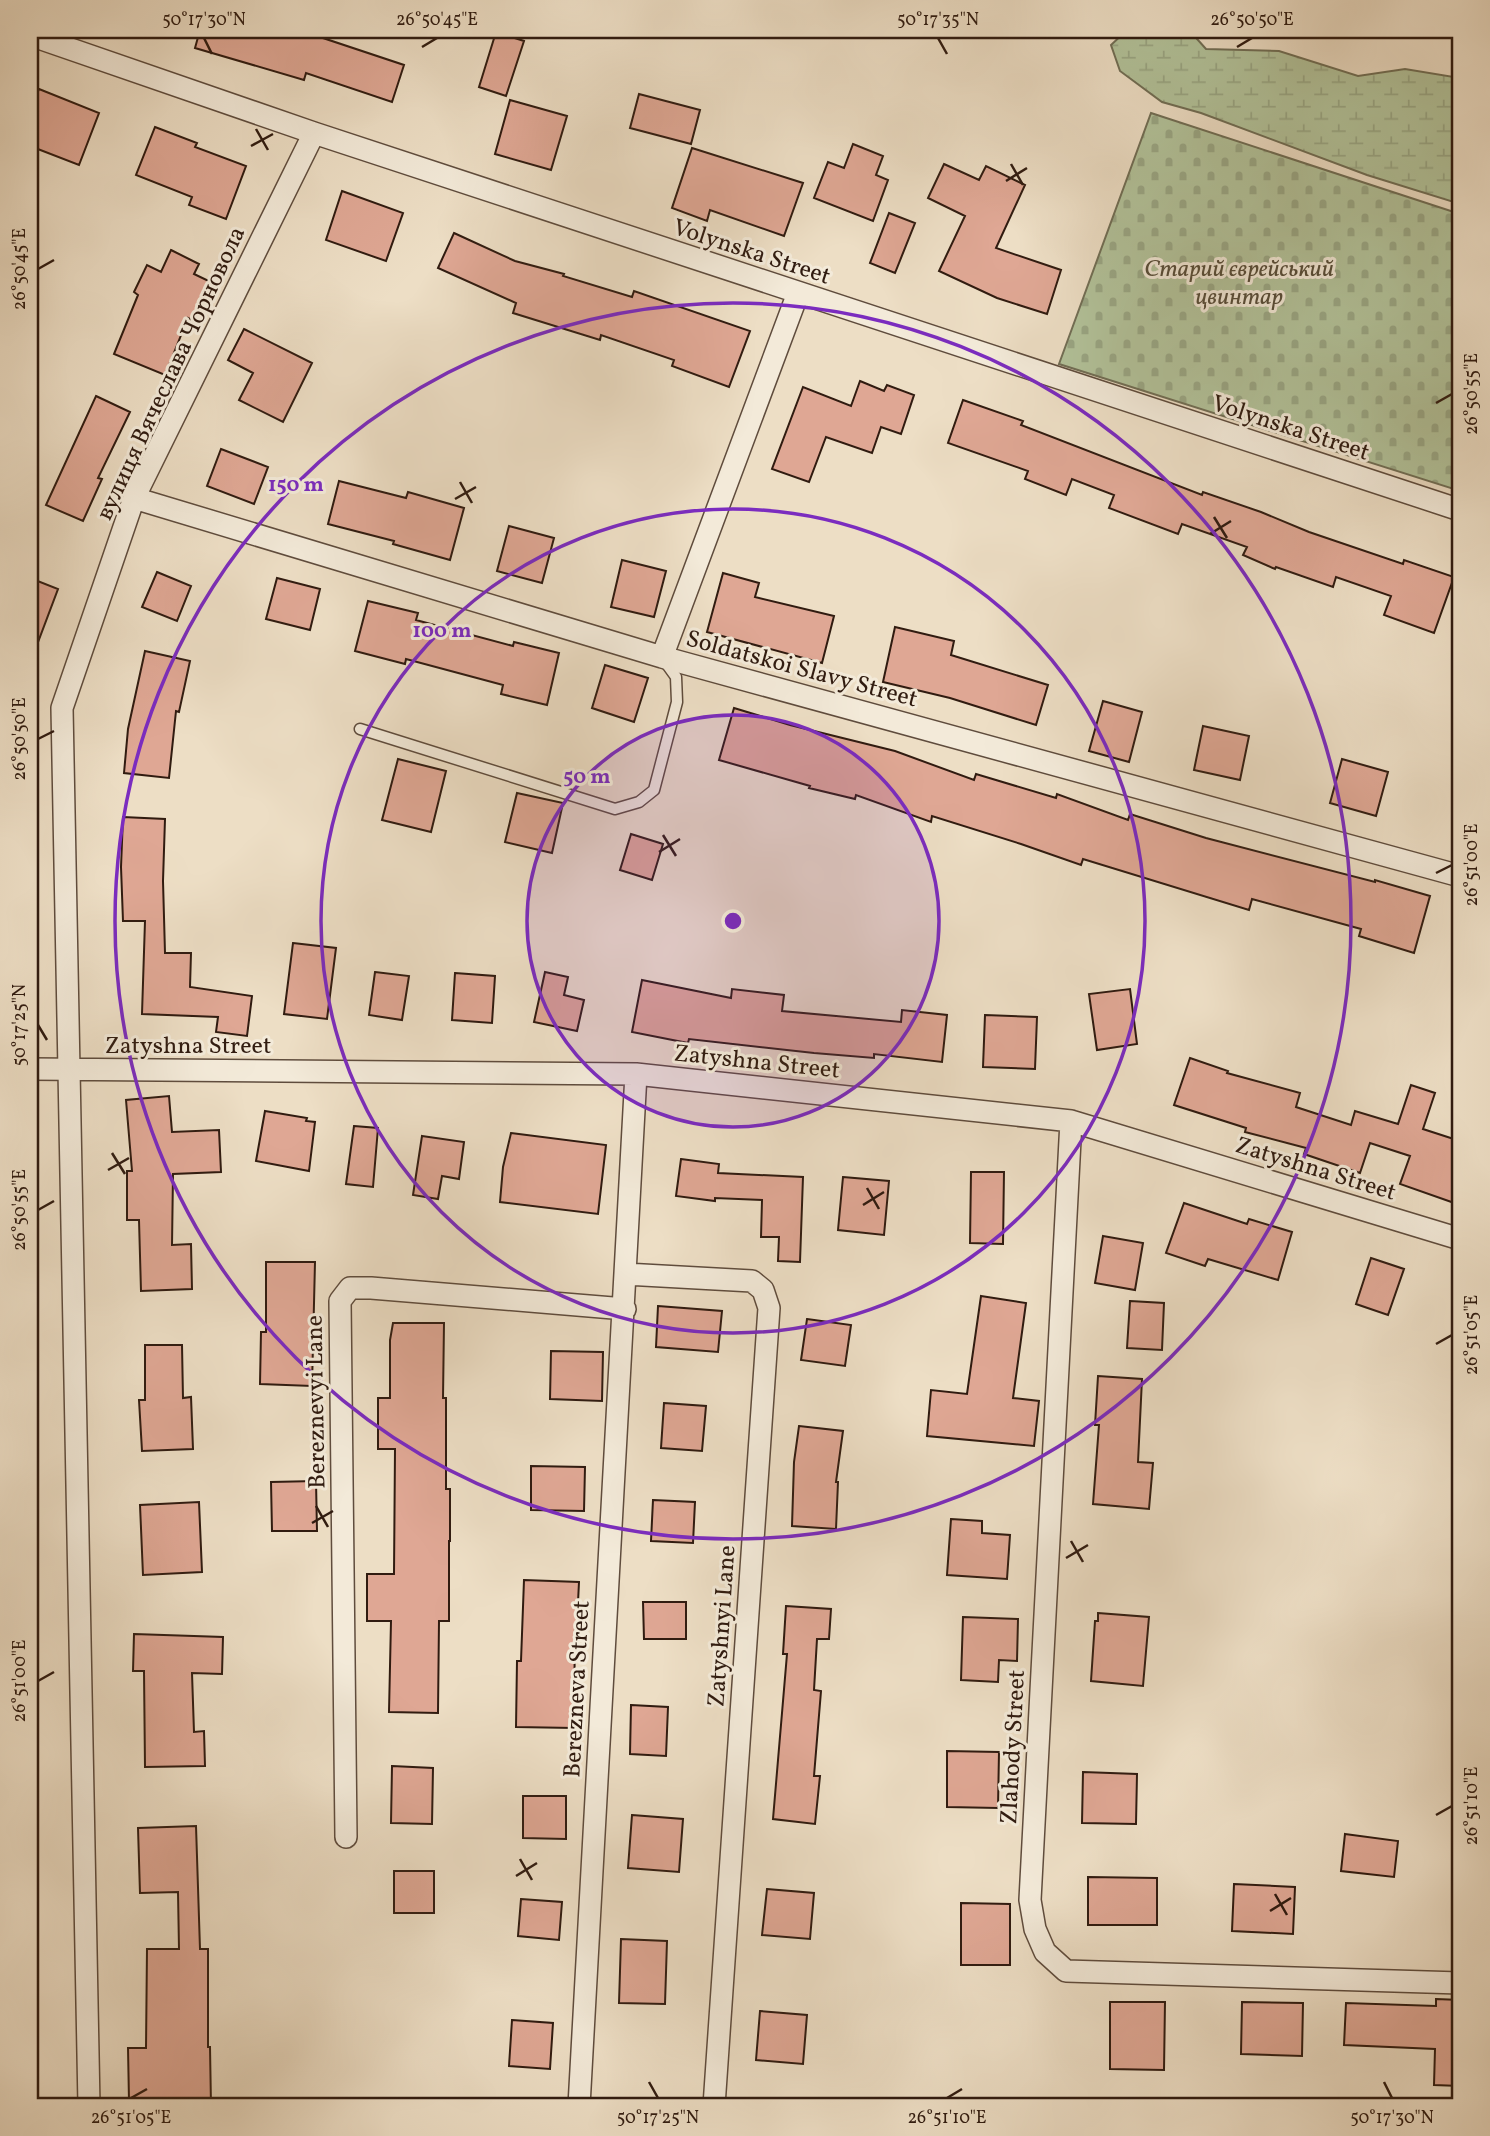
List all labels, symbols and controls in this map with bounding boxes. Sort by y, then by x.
text: 50°17'30"N [162,8,246,33]
text: 26°50'45"E [396,8,478,33]
text: 50°17'35"N [897,8,979,33]
text: 26°50'50"E [1210,8,1294,33]
street label: Volynska Street [668,211,835,294]
street label: вулиця Вячеслава Чорновола [89,221,255,526]
text: 26°50'45"E [8,228,33,310]
park label: Старий єврейський цвинтар [1144,253,1334,315]
text: 26°50'55"E [1460,353,1485,435]
street label: Volynska Street [1207,387,1374,470]
text: 150 m [268,471,324,500]
text: 100 m [412,617,472,646]
street label: Soldatskoi Slavy Street [682,623,921,717]
text: 26°50'50"E [8,697,33,781]
text: 50 m [563,763,611,792]
text: 26°51'00"E [1460,823,1485,906]
centre of rings [721,909,745,933]
text: 50°17'25"N [8,984,33,1066]
street label: Zatyshna Street [105,1030,271,1064]
street label: Zatyshna Street [672,1037,841,1089]
street label: Zatyshna Street [1231,1129,1400,1211]
text: 26°50'55"E [8,1169,33,1251]
text: 26°51'05"E [1460,1294,1485,1375]
street label: Bereznevyi Lane [298,1315,336,1489]
street label: Zatyshnyi Lane [700,1544,746,1708]
street label: Berezneva Street [556,1600,600,1779]
text: 26°51'00"E [8,1639,33,1722]
street label: Zlahody Street [993,1669,1035,1825]
text: 26°51'10"E [1460,1766,1485,1846]
text: 26°51'05"E [91,2106,172,2131]
text: 50°17'25"N [617,2106,699,2131]
text: 26°51'10"E [907,2106,987,2131]
text: 50°17'30"N [1350,2106,1434,2131]

